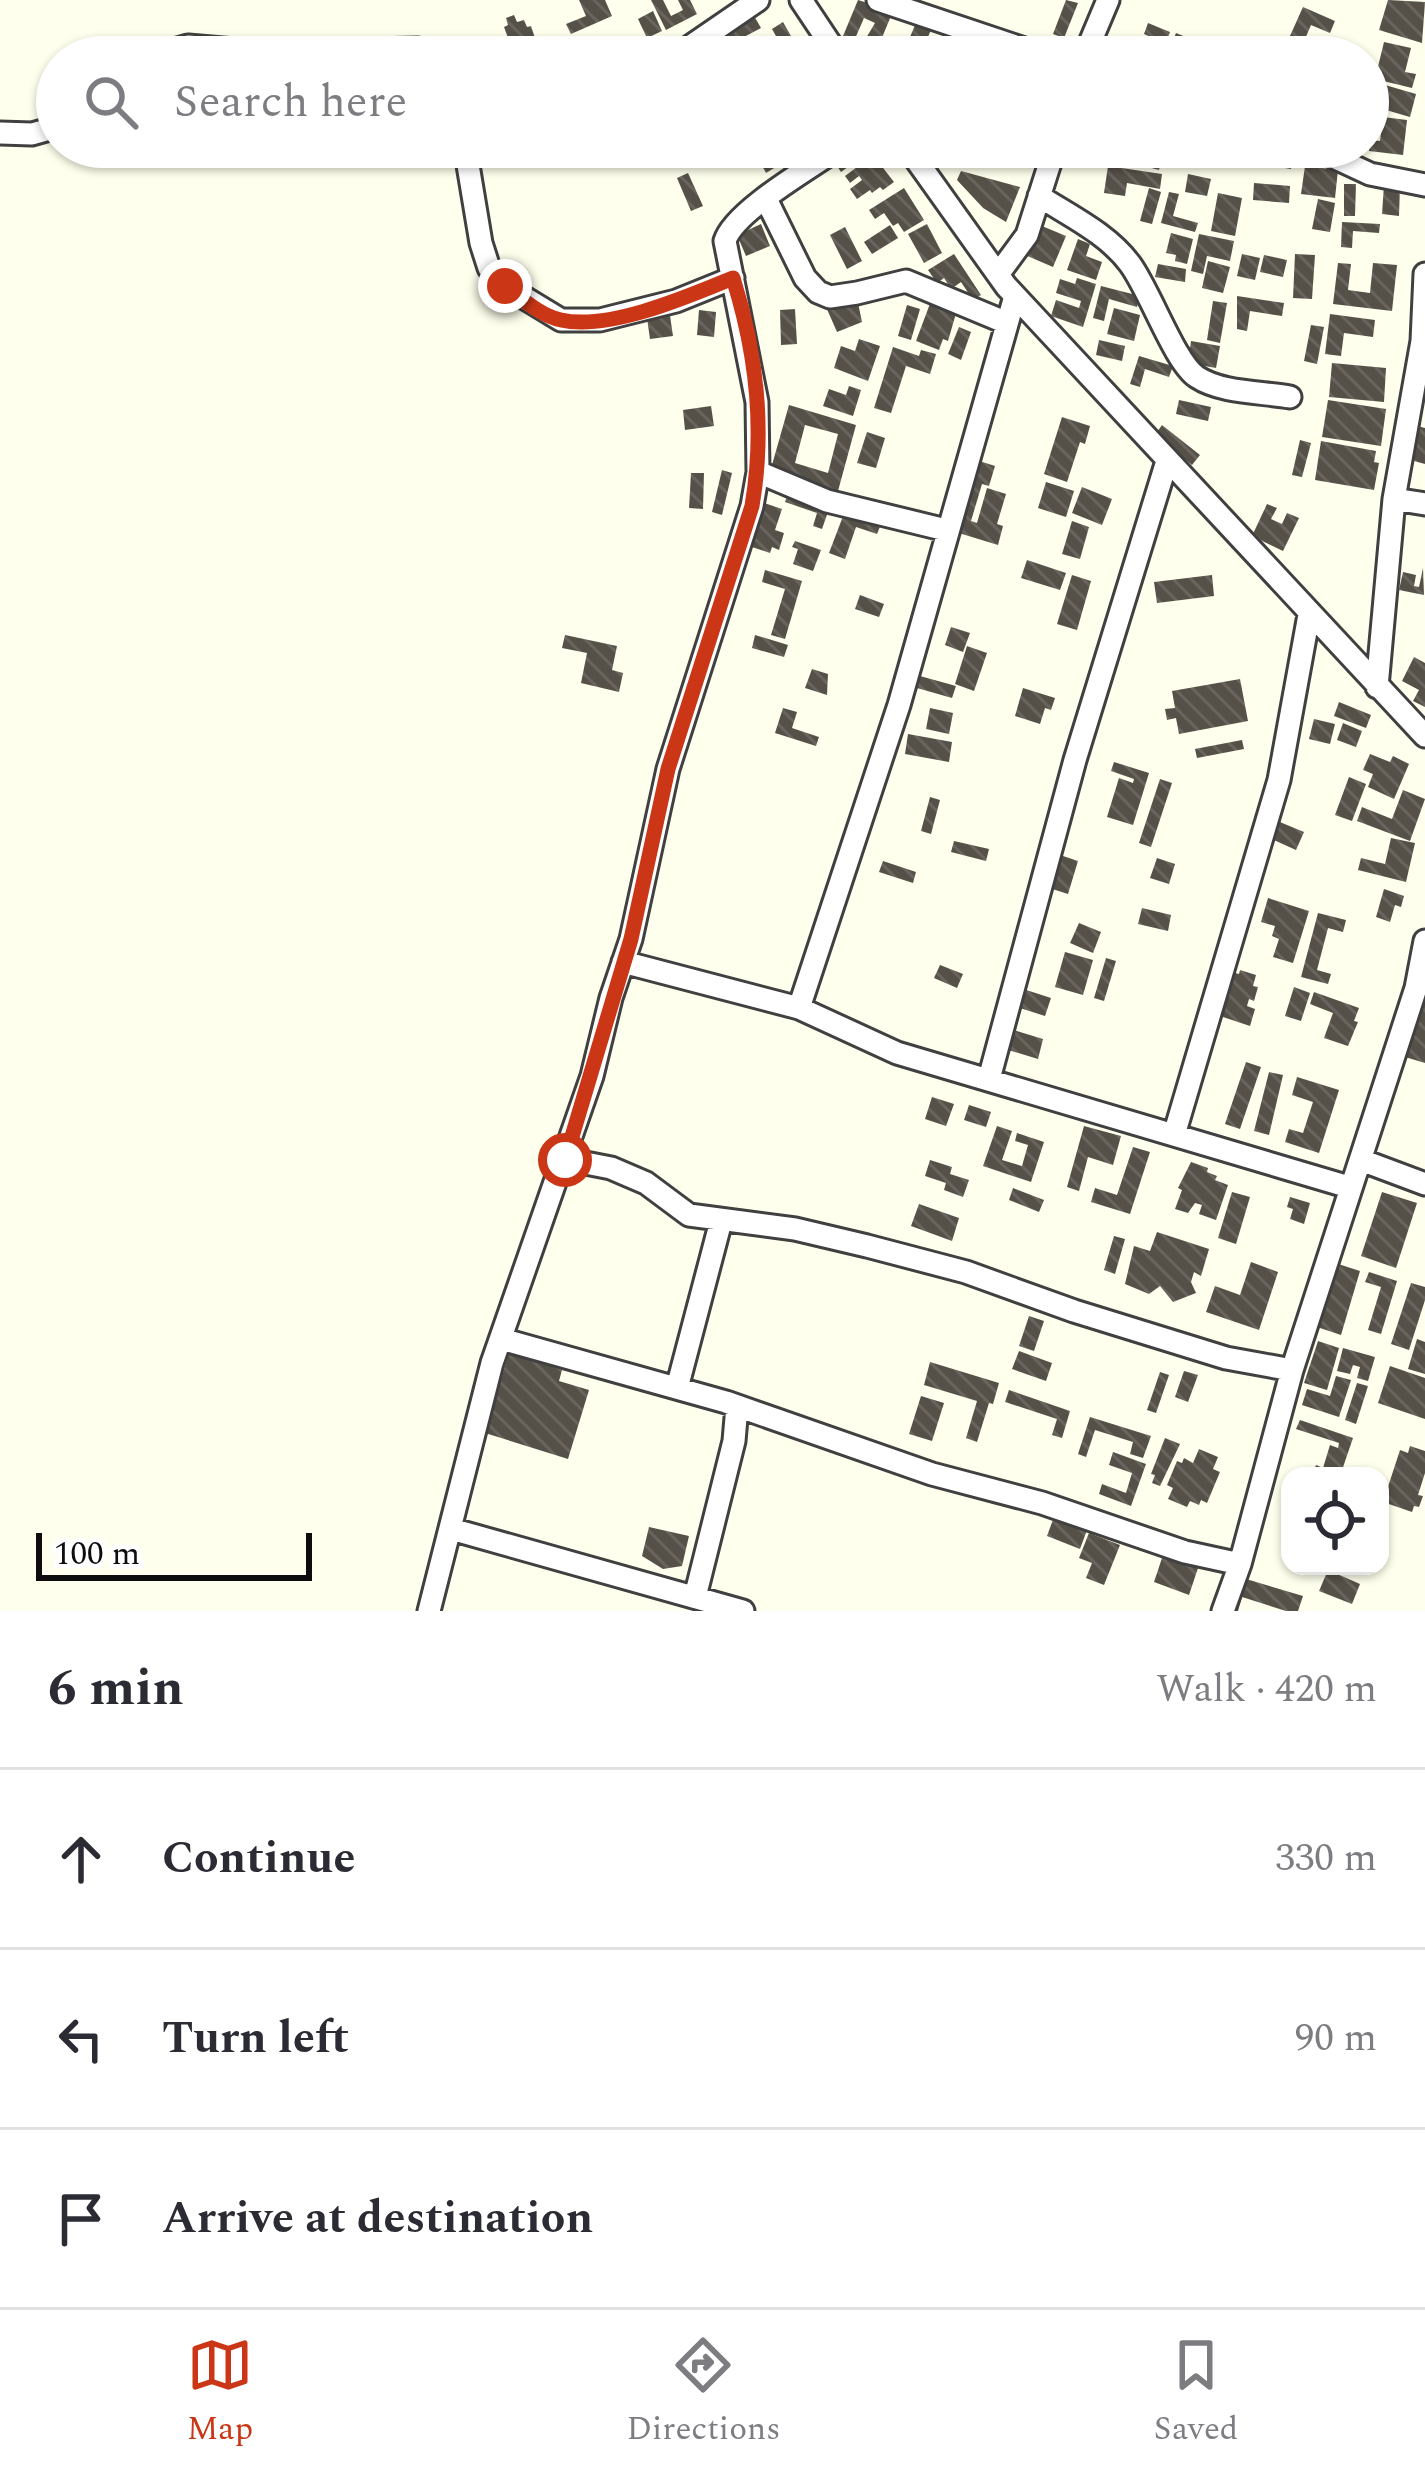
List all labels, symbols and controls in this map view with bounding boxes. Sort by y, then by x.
search box [36,36,1389,168]
text: Search here [174,68,407,137]
icon: search [78,69,144,135]
route end [478,259,532,313]
route start [538,1133,592,1187]
map controls [1281,1467,1389,1575]
button: locate [1281,1467,1389,1575]
scale bar [36,1527,312,1580]
text: 100 m [54,1529,140,1579]
text: 6 min [48,1650,184,1728]
text: Walk · 420 m [1156,1660,1377,1719]
text: Continue [162,1824,355,1893]
icon: ahead [48,1826,114,1892]
text: 330 m [1275,1829,1377,1888]
text: Turn left [162,2004,349,2073]
icon: left [48,2006,114,2072]
text: 90 m [1295,2009,1377,2068]
text: Arrive at destination [162,2184,593,2253]
icon: arrive [48,2186,114,2252]
tab: Map [187,2332,253,2454]
tab: Directions [626,2332,780,2454]
tab: Saved [1154,2332,1238,2454]

